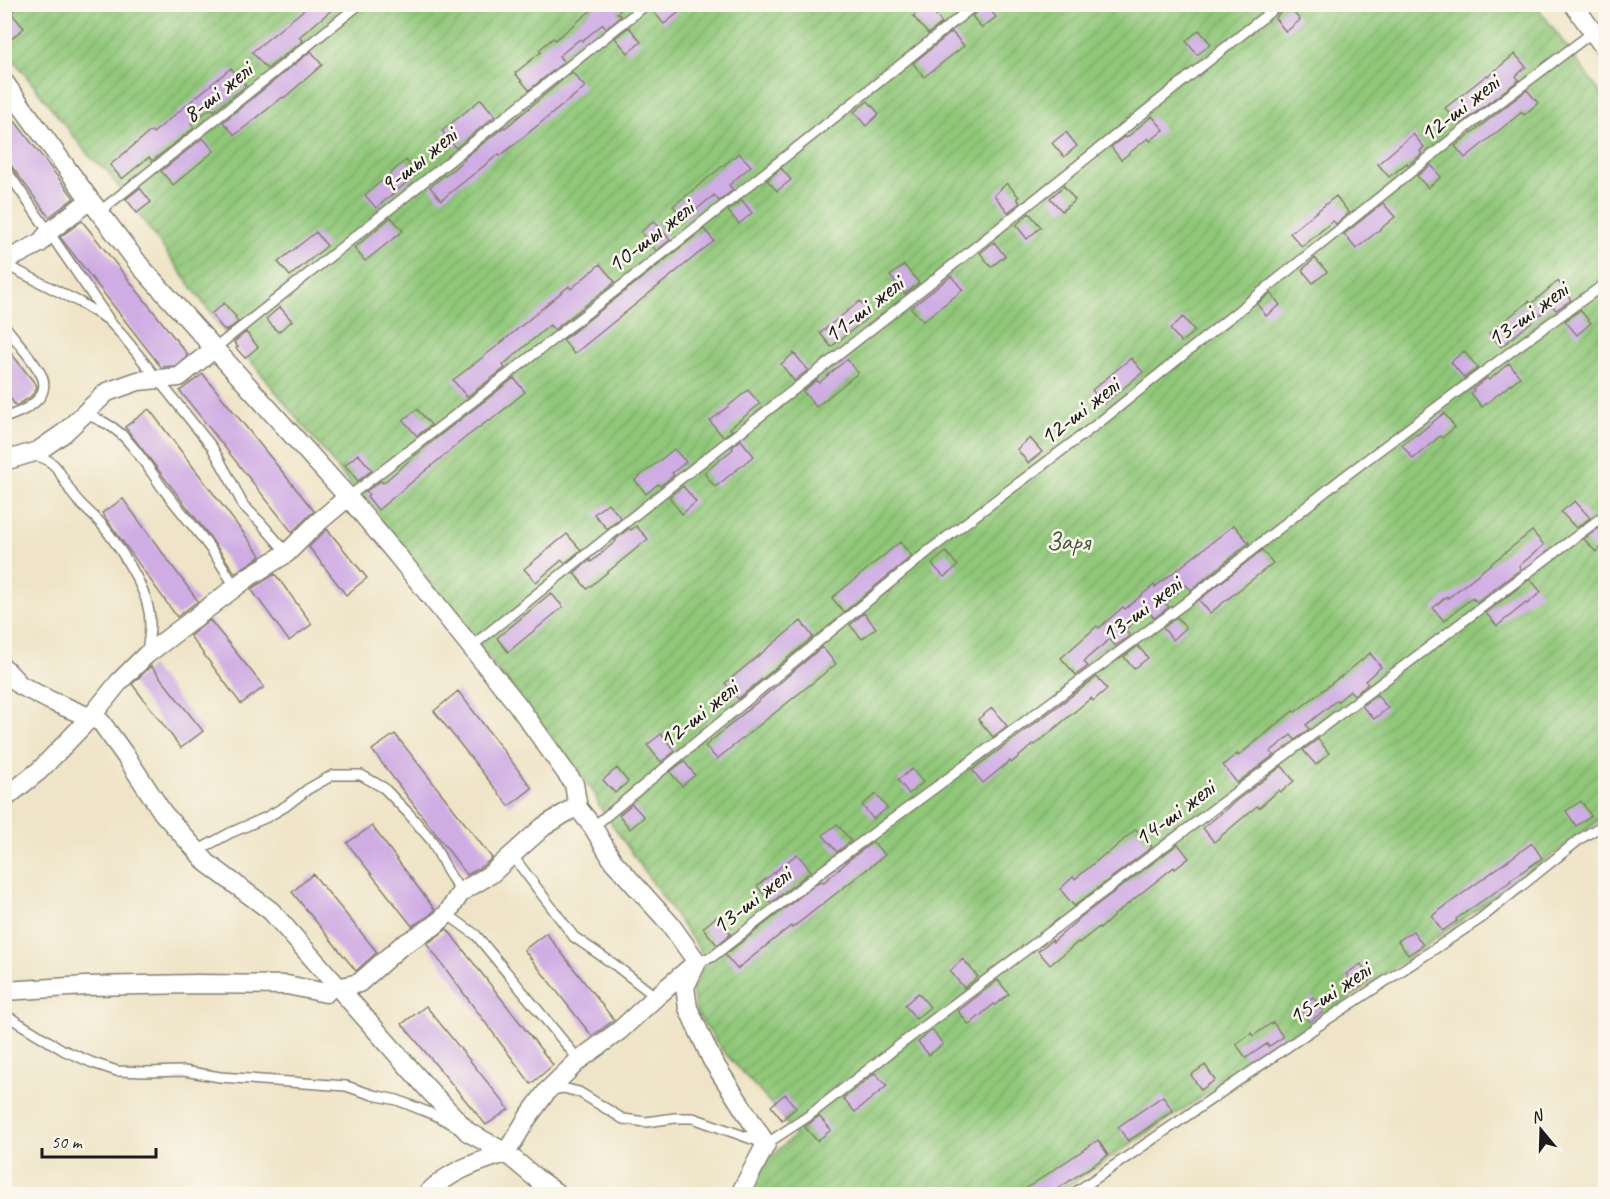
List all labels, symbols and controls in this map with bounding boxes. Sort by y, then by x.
street label: 8-ші желі [175,52,262,131]
street label: 12-ші желі [1412,64,1508,150]
street label: 9-шы желі [372,117,466,201]
street label: 10-шы желі [600,190,703,280]
street label: 11-ші желі [816,265,912,351]
street label: 13-ші желі [1480,271,1577,355]
street label: 12-ші желі [1032,367,1128,453]
park label: Заря [1046,525,1092,558]
street label: 13-ші желі [1094,566,1191,650]
street label: 12-ші желі [651,670,747,756]
street label: 14-ші желі [1127,770,1224,854]
street label: 13-ші желі [704,856,800,942]
street label: 15-ші желі [1281,951,1380,1033]
north arrow [1511,1100,1571,1160]
text: N [1529,1105,1547,1128]
scale bar [42,1121,156,1159]
text: 50 m [51,1131,84,1153]

